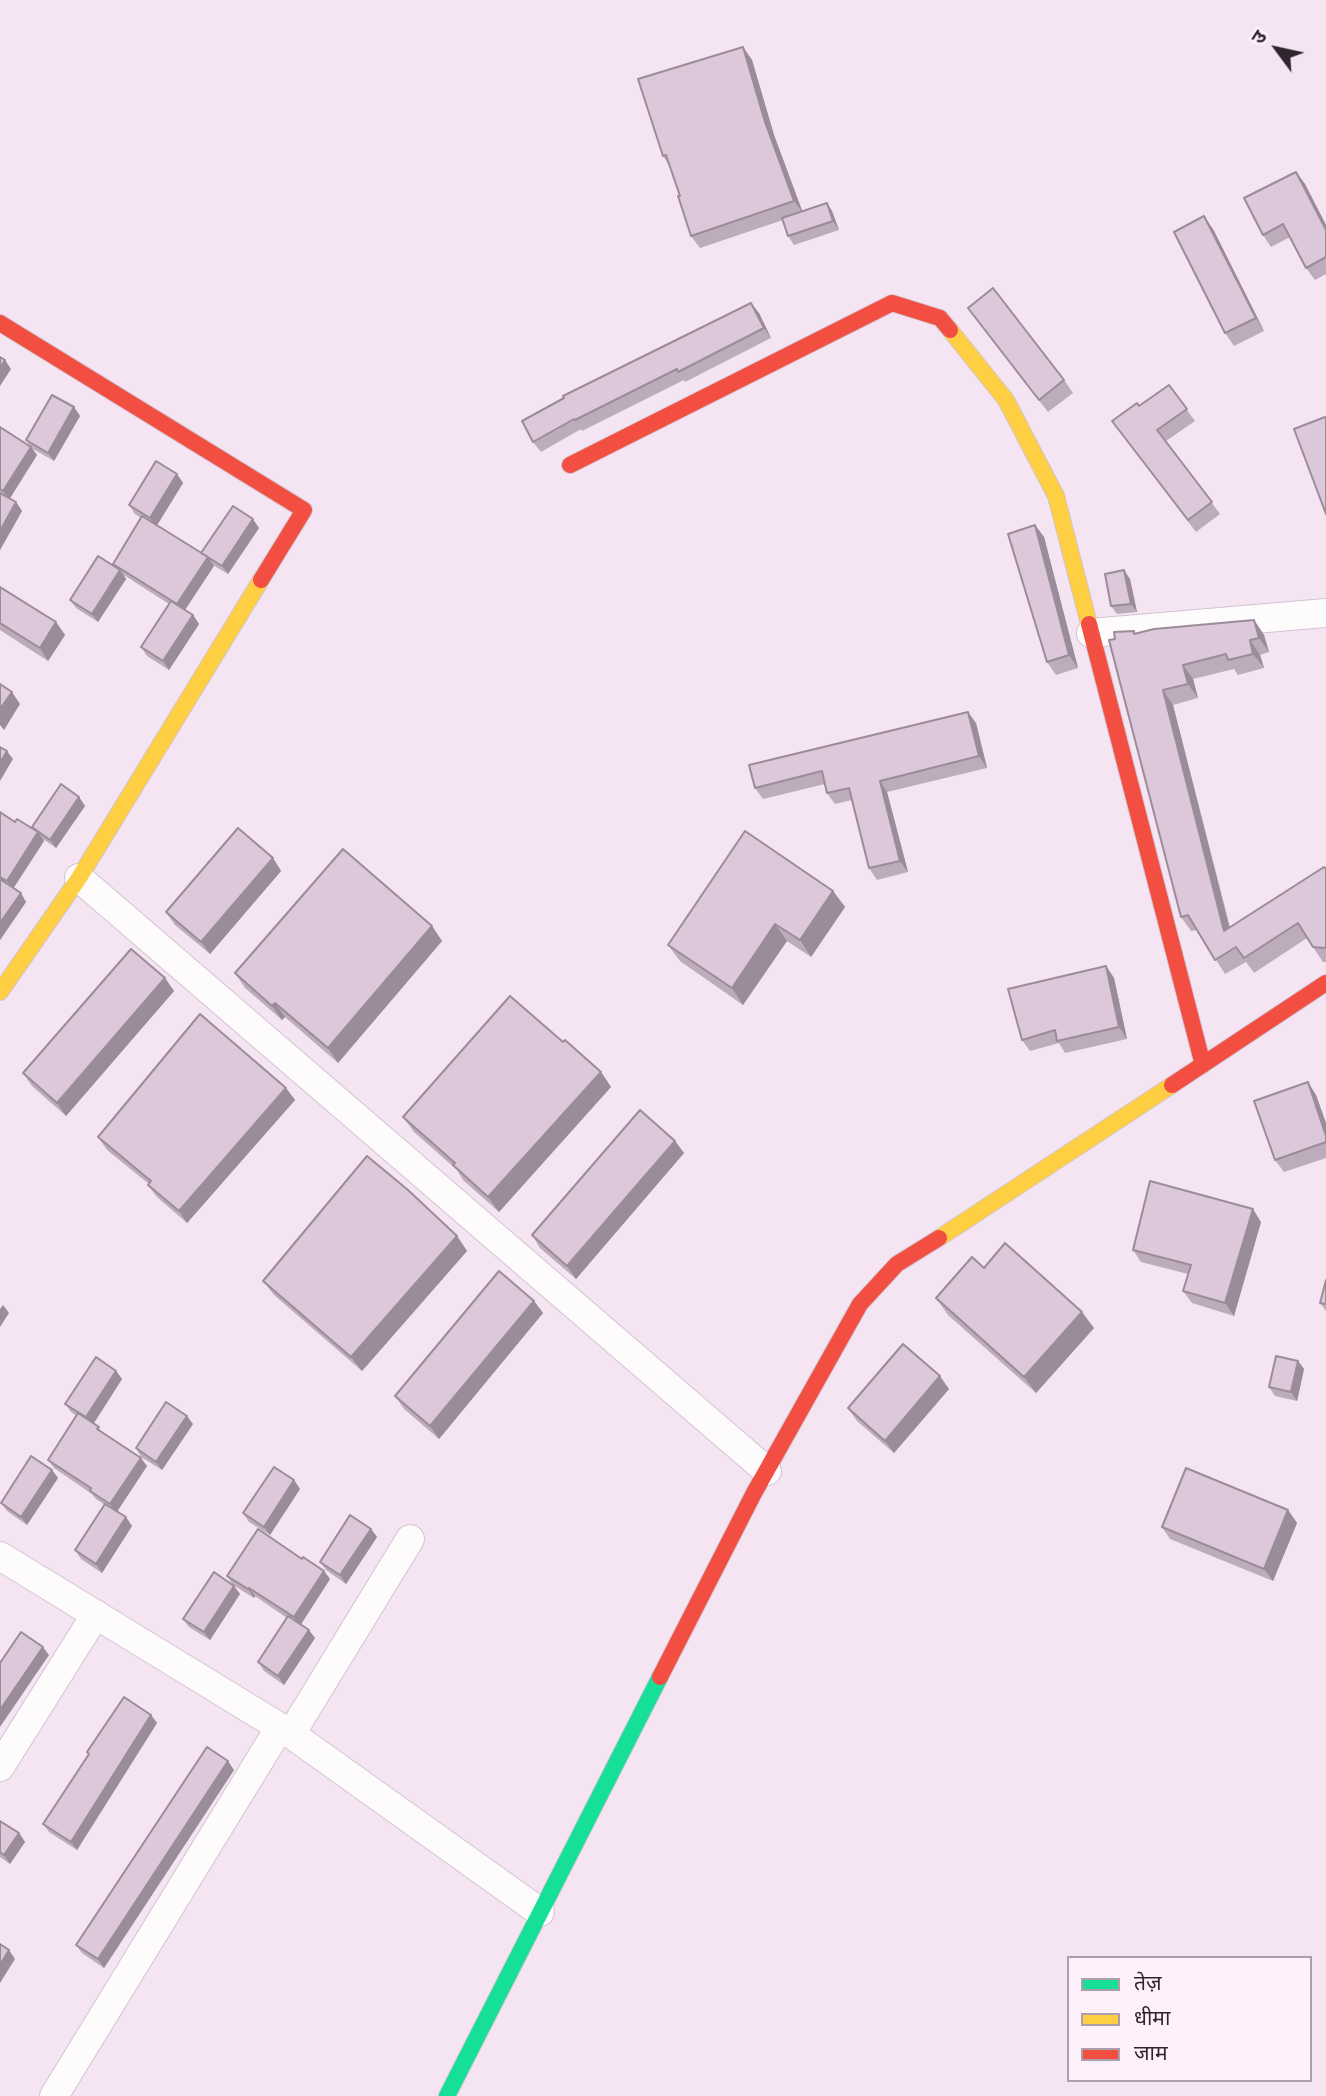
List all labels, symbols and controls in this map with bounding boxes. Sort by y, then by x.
north arrow [1242,14,1312,84]
text: उ [1246,26,1272,48]
legend [1067,1956,1312,2082]
text: तेज़ [1134,1970,1162,1995]
text: धीमा [1134,2005,1170,2030]
text: जाम [1134,2040,1168,2065]

